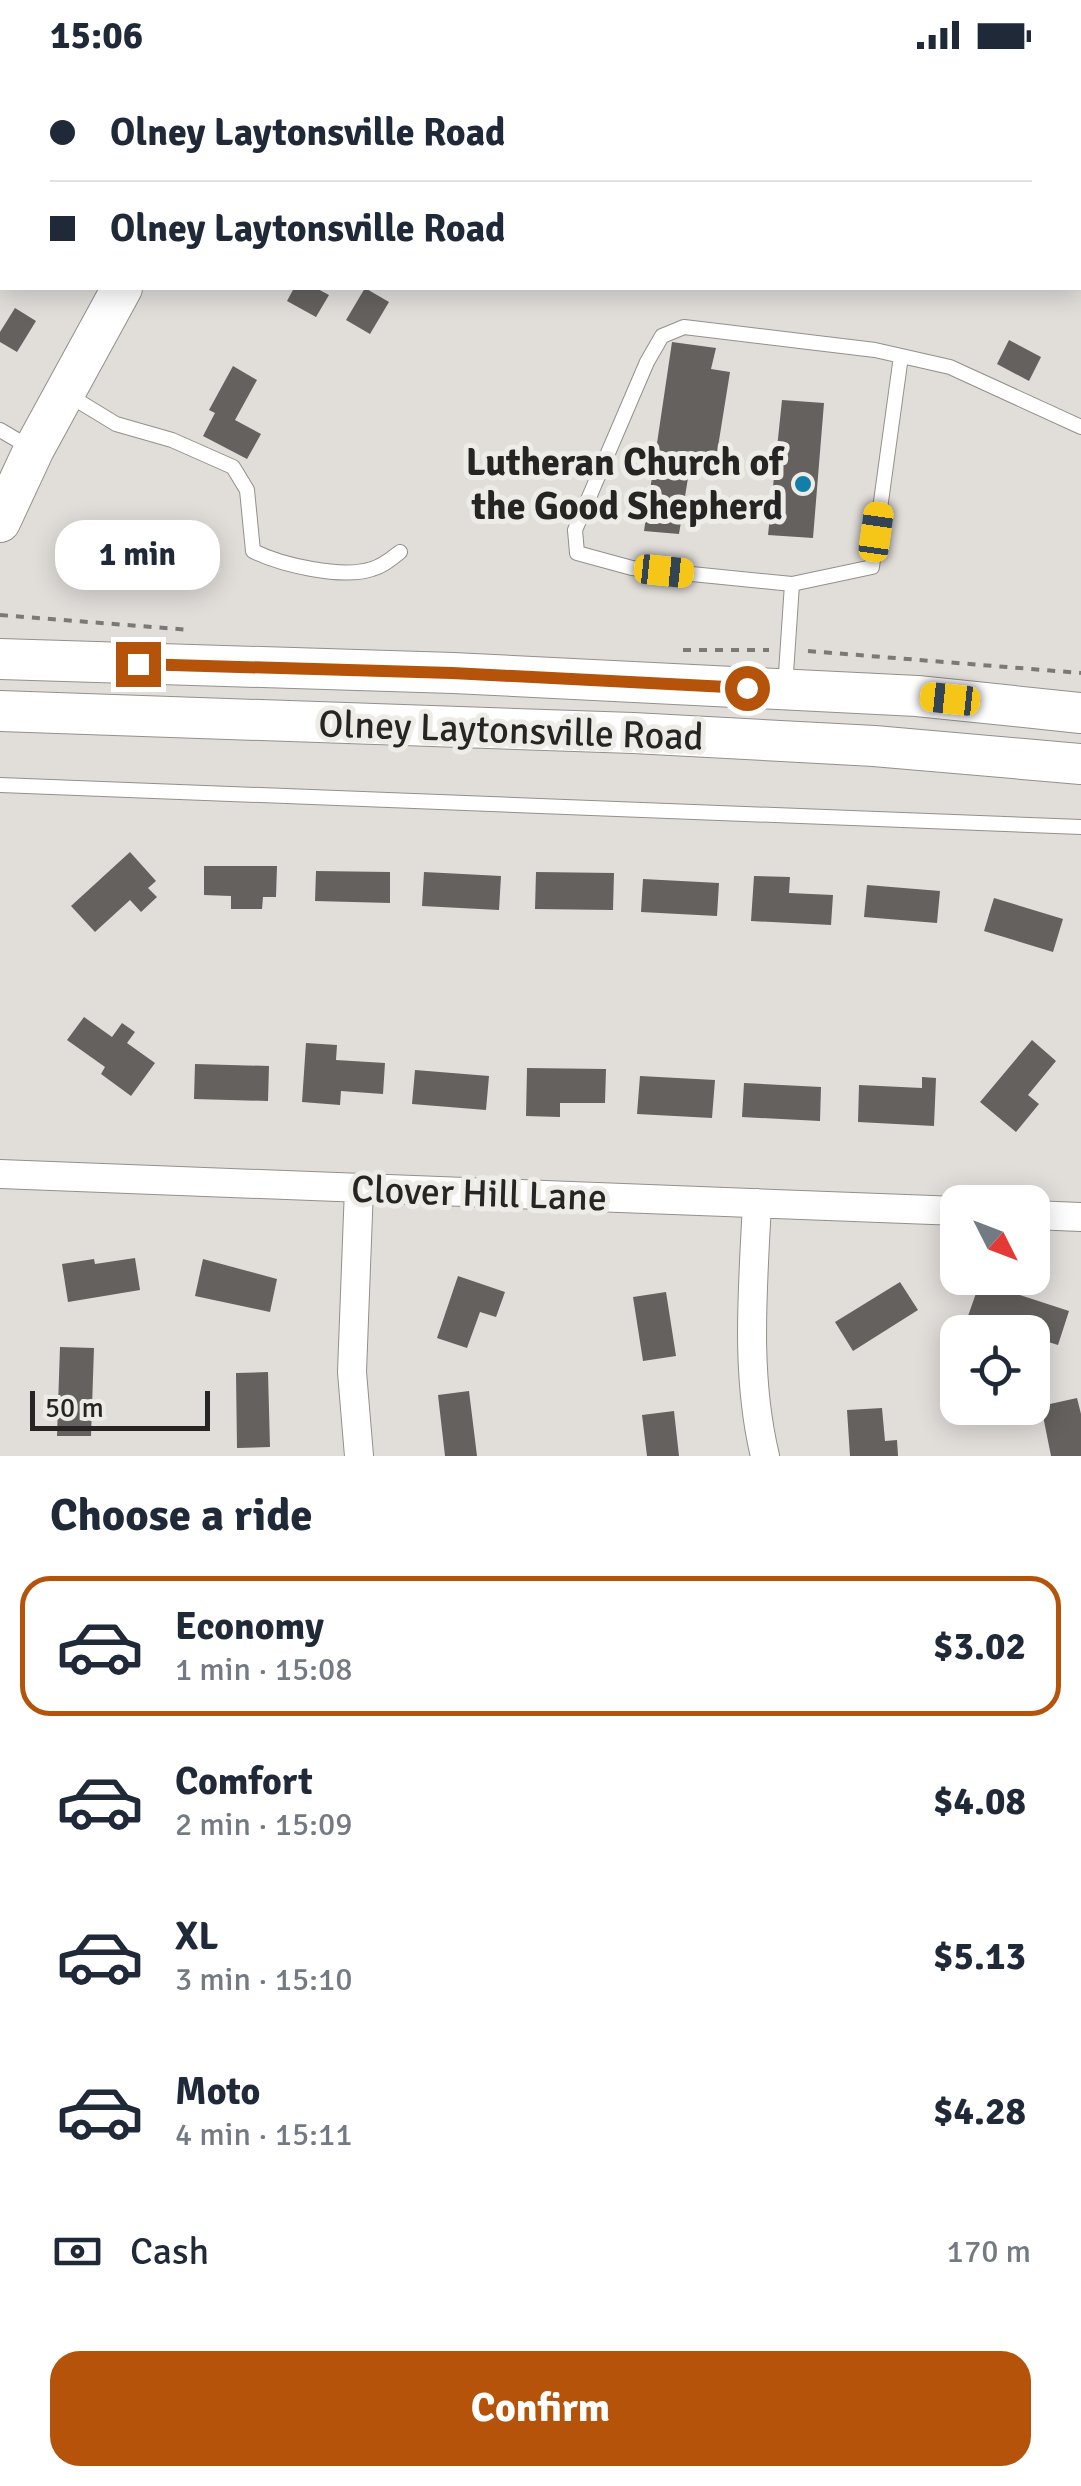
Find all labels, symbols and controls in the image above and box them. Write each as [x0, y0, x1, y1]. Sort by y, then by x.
text: 15:06 [50, 12, 143, 59]
text: Olney Laytonsville Road [110, 109, 506, 156]
text: Olney Laytonsville Road [110, 205, 506, 252]
place label: Lutheran Church of the Good Shepherd [466, 439, 785, 530]
marker: Lutheran Church of the Good Shepherd [792, 473, 814, 495]
car [857, 500, 895, 564]
callout: 1 min [56, 519, 220, 589]
text: 1 min [99, 535, 176, 574]
car [633, 553, 695, 589]
route end [116, 642, 161, 687]
route start [725, 666, 770, 711]
car [919, 681, 981, 717]
street label: Olney Laytonsville Road [318, 700, 704, 761]
street label: Clover Hill Lane [350, 1166, 608, 1221]
north arrow [940, 1185, 1050, 1295]
map controls [940, 1185, 1050, 1425]
button: locate [940, 1315, 1050, 1425]
scale bar [30, 1386, 210, 1430]
text: 50 m [45, 1391, 104, 1425]
text: Choose a ride [50, 1488, 313, 1543]
icon: car [55, 1601, 145, 1691]
text: Economy [175, 1603, 324, 1650]
text: $3.02 [933, 1623, 1026, 1670]
text: 1 min · 15:08 [175, 1650, 353, 1689]
icon: car [55, 1756, 145, 1846]
text: Comfort [175, 1758, 313, 1805]
text: $4.08 [933, 1778, 1026, 1825]
text: 2 min · 15:09 [175, 1805, 353, 1844]
icon: car [55, 1911, 145, 2001]
text: XL [175, 1913, 218, 1960]
text: $5.13 [933, 1933, 1026, 1980]
text: 3 min · 15:10 [175, 1960, 353, 1999]
icon: car [55, 2066, 145, 2156]
text: Moto [175, 2068, 260, 2115]
text: $4.28 [933, 2088, 1026, 2135]
text: 4 min · 15:11 [175, 2115, 353, 2154]
icon: cash [50, 2224, 105, 2279]
text: Cash [130, 2228, 209, 2275]
text: 170 m [947, 2232, 1031, 2271]
button: Confirm [50, 2351, 1031, 2466]

